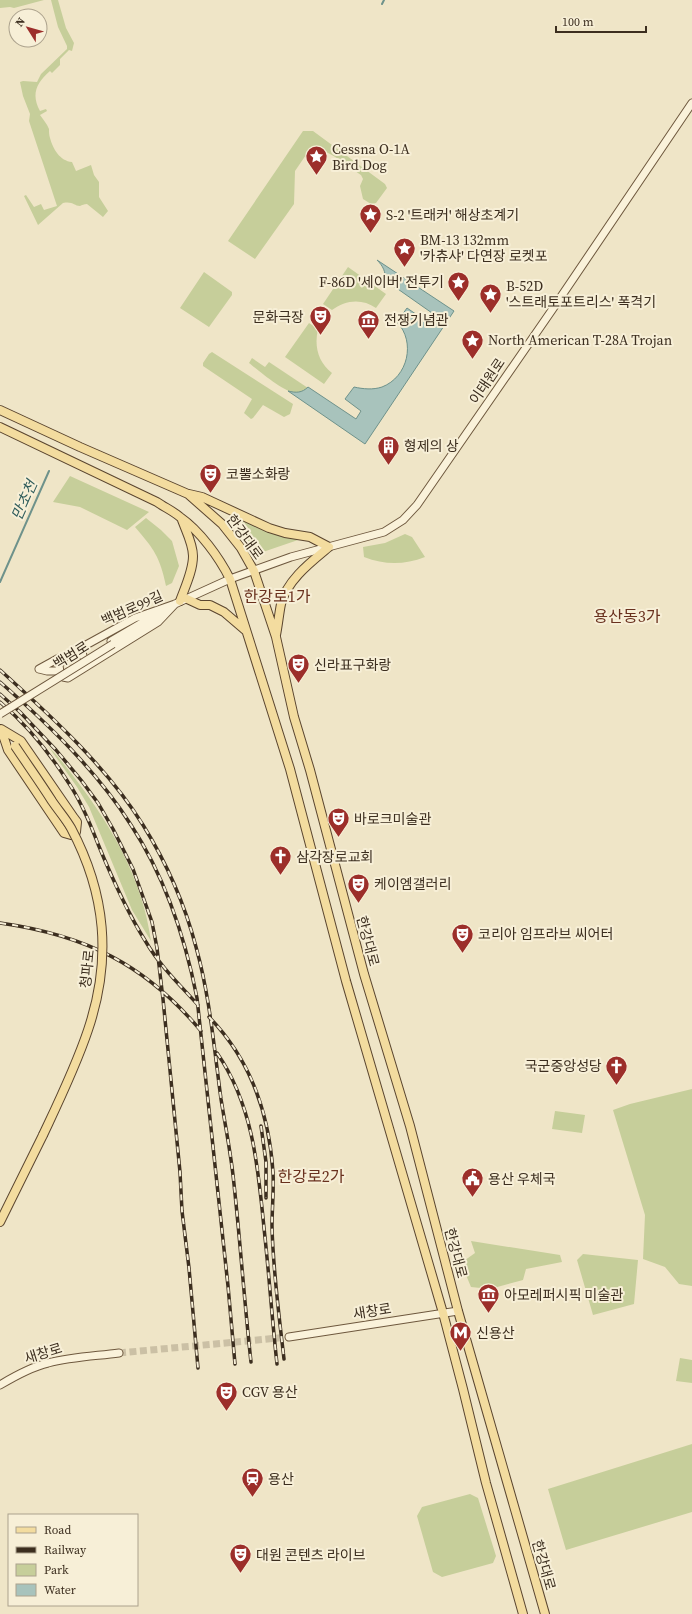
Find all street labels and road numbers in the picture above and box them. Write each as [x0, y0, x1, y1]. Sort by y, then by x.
street label: 이태원로 [464, 354, 510, 408]
street label: 한강대로 [222, 510, 268, 564]
street label: 백범로99길 [98, 586, 166, 630]
street label: 백범로 [49, 636, 93, 674]
street label: 한강대로 [352, 914, 384, 969]
street label: 청파로 [75, 949, 99, 989]
street label: 한강대로 [440, 1226, 472, 1281]
street label: 새창로 [351, 1298, 393, 1324]
street label: 새창로 [22, 1338, 65, 1368]
street label: 한강대로 [527, 1537, 561, 1593]

